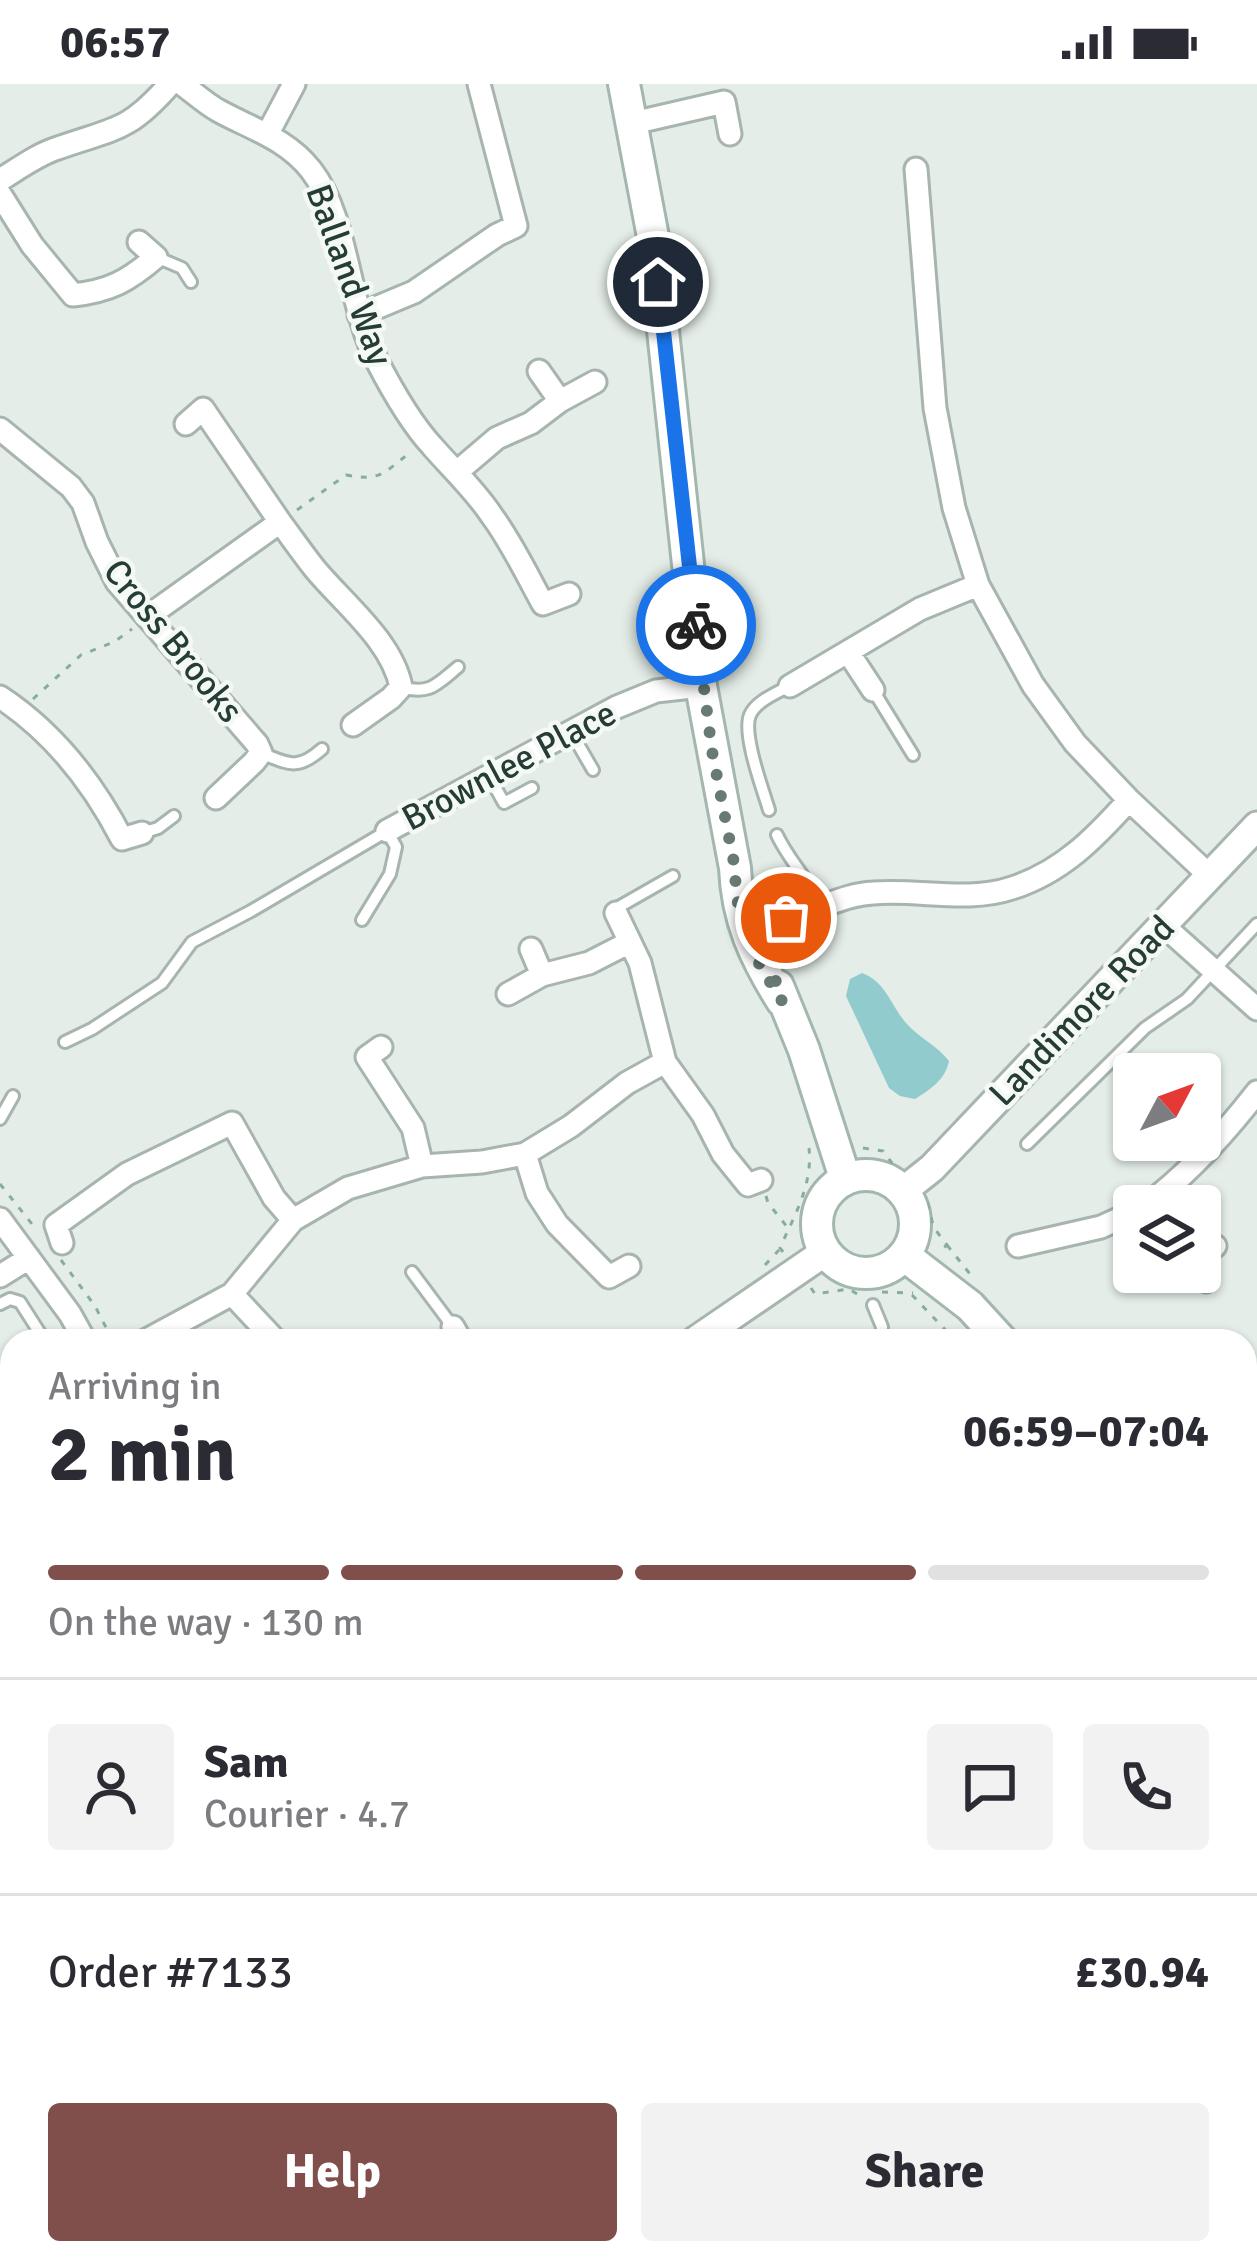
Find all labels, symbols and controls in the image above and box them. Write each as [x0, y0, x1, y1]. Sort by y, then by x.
text: 06:57 [60, 15, 170, 70]
street label: Balland Way [295, 178, 403, 372]
pin [607, 231, 709, 333]
icon: home [625, 249, 691, 315]
street label: Cross Brooks [93, 550, 253, 732]
courier [636, 565, 756, 685]
icon: bike [663, 592, 729, 658]
street label: Brownlee Place [394, 691, 624, 841]
pin [735, 867, 837, 969]
icon: bag [753, 885, 819, 951]
street label: Landimore Road [980, 906, 1184, 1116]
north arrow [1113, 1053, 1221, 1161]
map controls [1113, 1053, 1221, 1293]
button: layers [1113, 1185, 1221, 1293]
text: Arriving in [48, 1362, 222, 1410]
text: 06:59–07:04 [963, 1404, 1209, 1459]
text: 2 min [48, 1407, 236, 1503]
text: On the way · 130 m [48, 1598, 364, 1646]
button: person [48, 1724, 174, 1850]
button: chat [927, 1724, 1053, 1850]
button: phone [1083, 1724, 1209, 1850]
text: Sam [204, 1735, 289, 1790]
text: Courier · 4.7 [204, 1790, 410, 1838]
text: Order #7133 [48, 1945, 293, 2000]
text: £30.94 [1075, 1945, 1209, 2000]
button: Help [48, 2103, 617, 2241]
button: Share [641, 2103, 1209, 2241]

